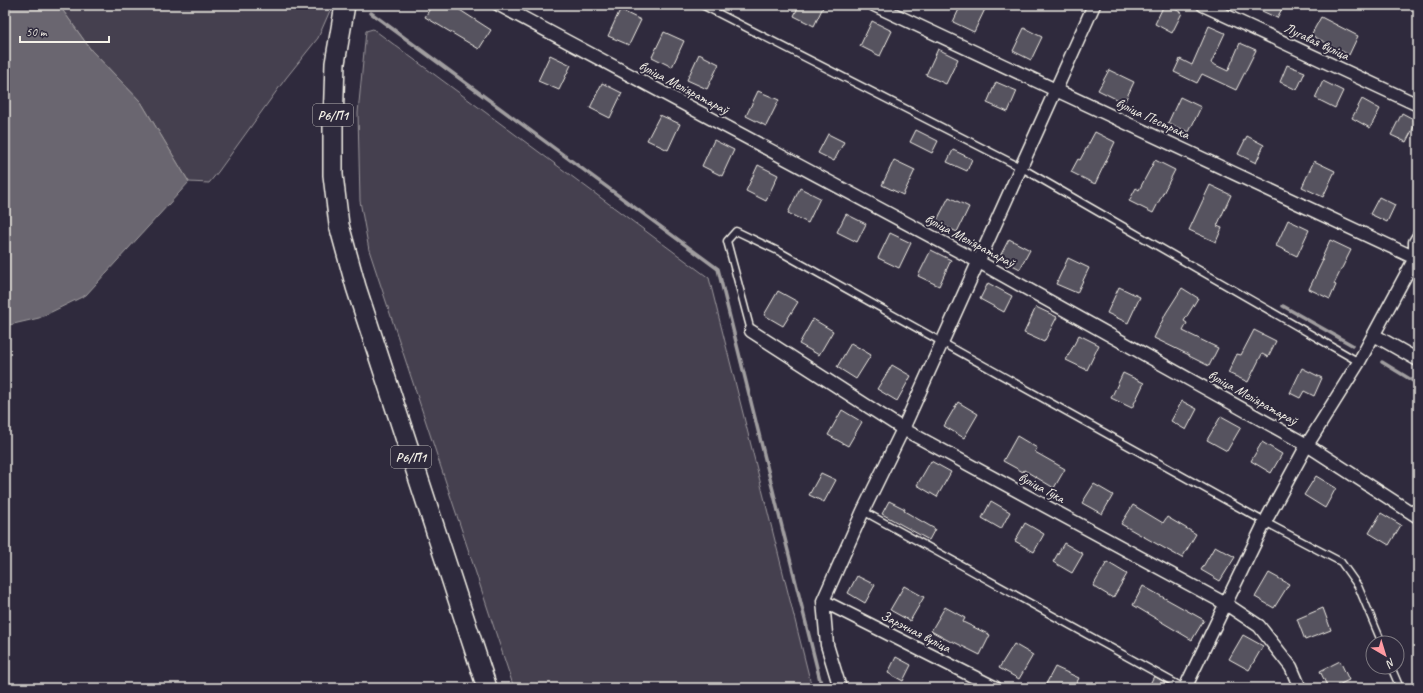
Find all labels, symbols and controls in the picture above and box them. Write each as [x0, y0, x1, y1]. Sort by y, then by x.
scale bar [20, 18, 109, 44]
street label: Лугавая вуліца [1282, 19, 1353, 64]
text: 50 m [26, 24, 48, 40]
street label: вуліца Меліяратараў [636, 57, 732, 119]
street label: вуліца Пестрака [1113, 94, 1193, 143]
road number: Р6/П1 [313, 104, 353, 126]
street label: вуліца Меліяратараў [922, 210, 1018, 272]
street label: вуліца Меліяратараў [1205, 366, 1301, 429]
road number: Р6/П1 [391, 446, 431, 468]
street label: вуліца Гука [1016, 468, 1069, 507]
street label: Зарэчная вуліца [878, 607, 954, 657]
north arrow [1365, 635, 1405, 675]
text: N [1382, 655, 1398, 672]

